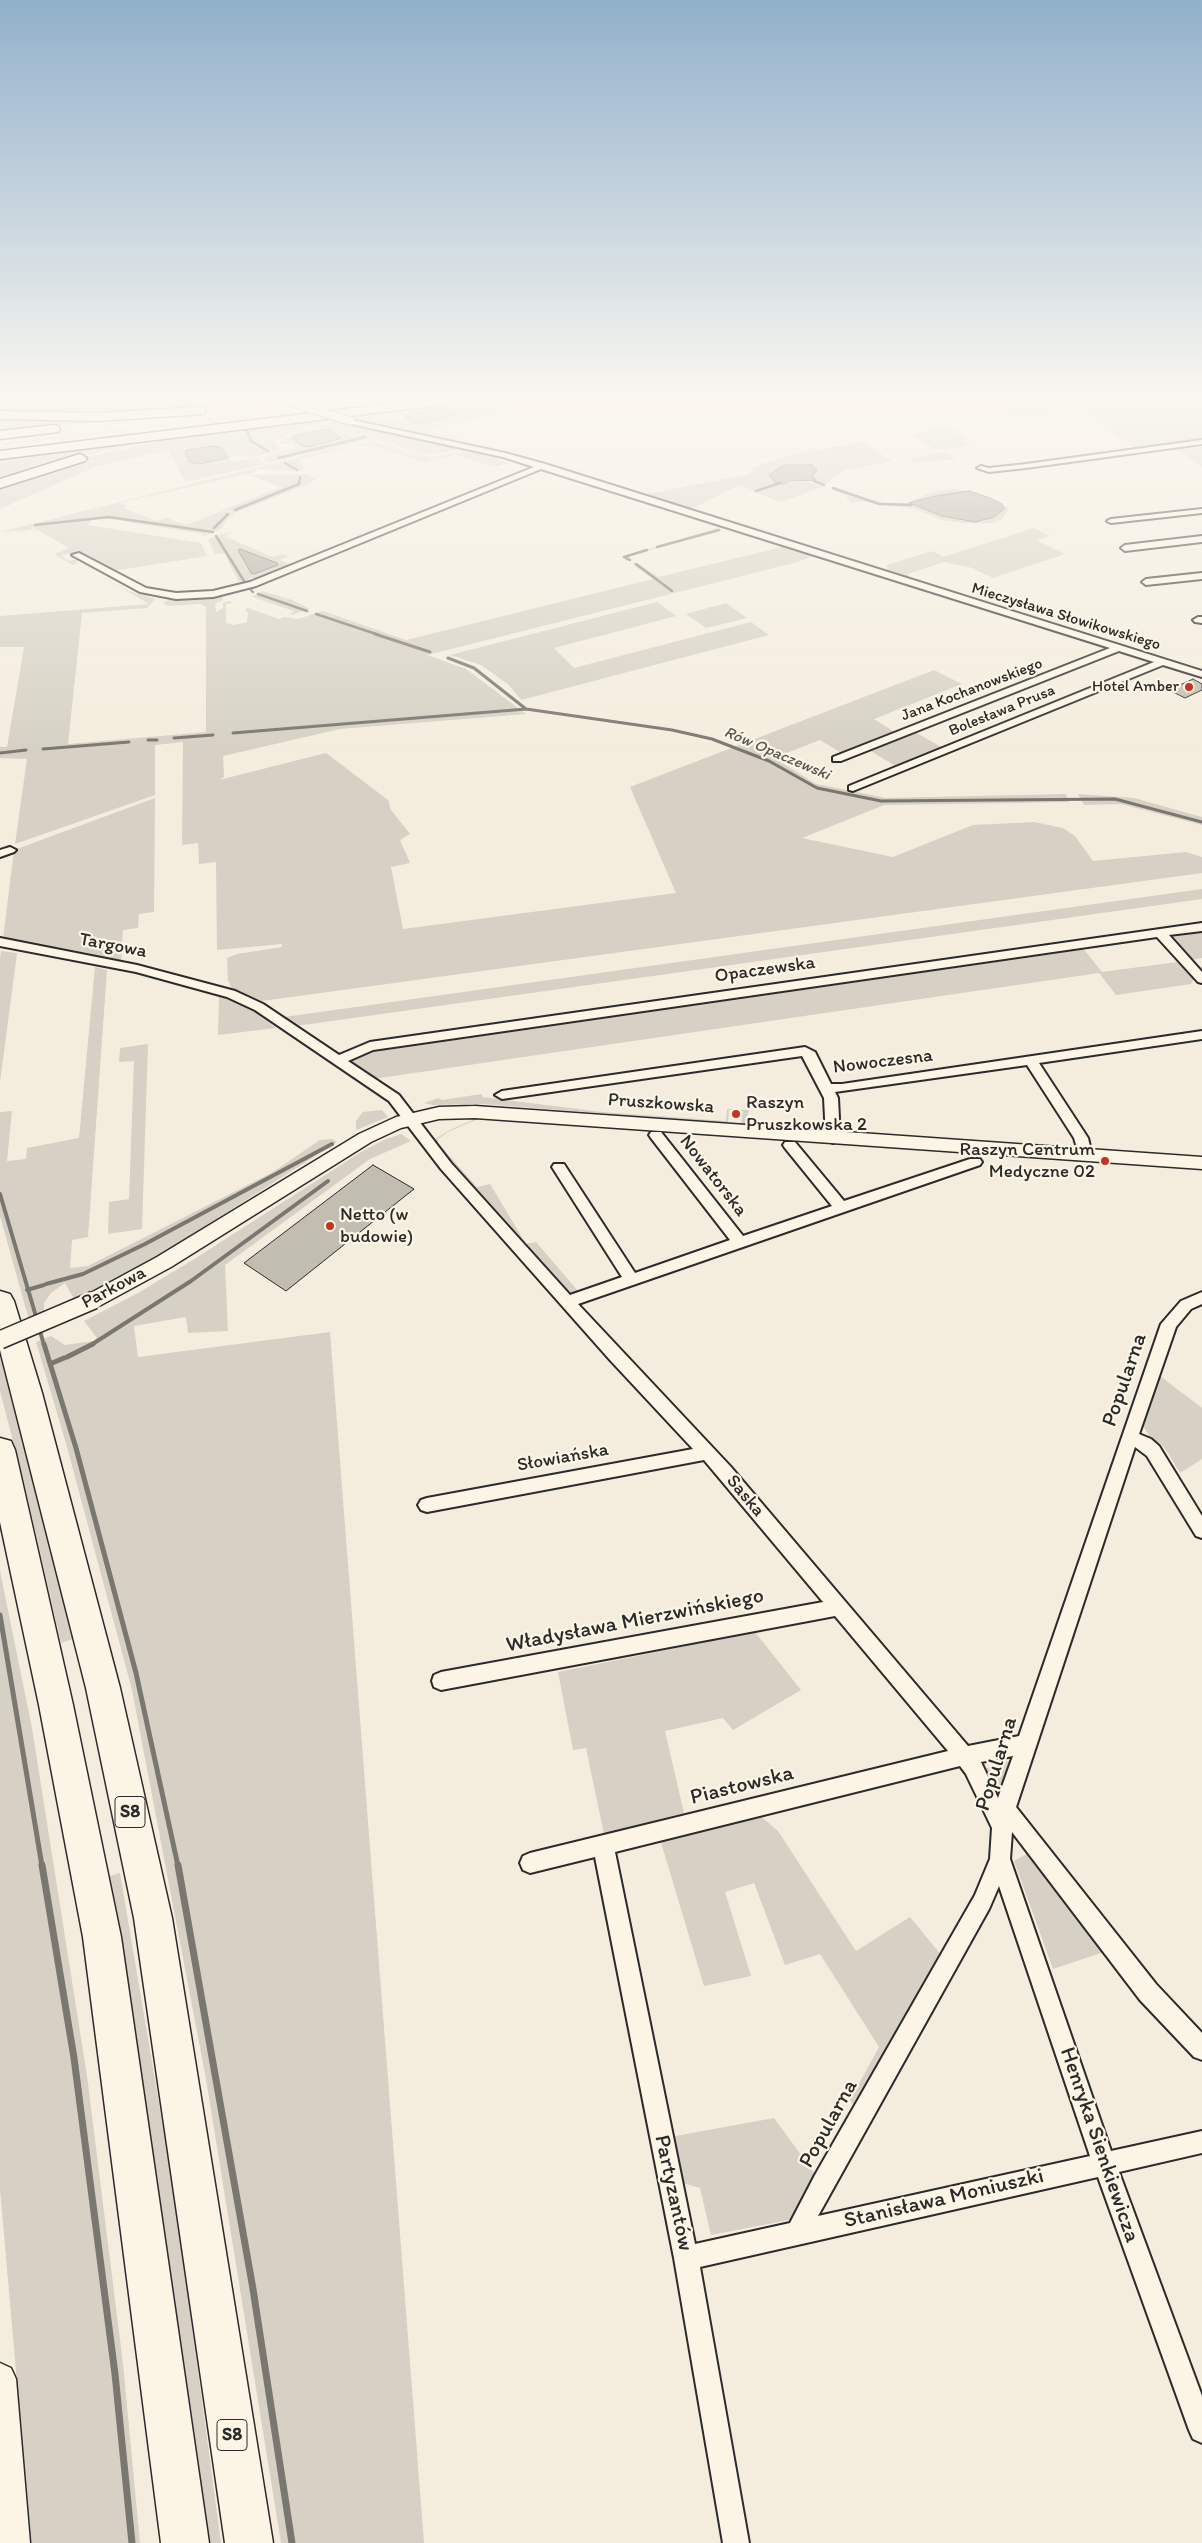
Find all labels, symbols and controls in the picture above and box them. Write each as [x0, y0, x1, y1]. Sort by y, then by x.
street label: Mieczysława Słowikowskiego [969, 579, 1163, 655]
street label: Jana Kochanowskiego [899, 654, 1045, 726]
place label: Hotel Amber [1092, 677, 1179, 697]
street label: Bolesława Prusa [946, 681, 1058, 741]
marker: Hotel Amber [1183, 681, 1195, 693]
water label: Rów Opaczewski [721, 723, 833, 785]
street label: Targowa [77, 928, 149, 964]
street label: Opaczewska [713, 952, 817, 988]
street label: Nowoczesna [832, 1045, 934, 1079]
street label: Pruszkowska [607, 1089, 715, 1119]
place label: Raszyn Pruszkowska 2 [746, 1092, 867, 1136]
marker: Raszyn Pruszkowska 2 [730, 1108, 742, 1120]
street label: Nowatorska [674, 1131, 752, 1221]
place label: Raszyn Centrum Medyczne 02 [960, 1139, 1095, 1183]
marker: Raszyn Centrum Medyczne 02 [1099, 1155, 1111, 1167]
place label: Netto (w budowie) [340, 1204, 413, 1248]
marker: Netto (w budowie) [324, 1220, 336, 1232]
street label: Parkowa [78, 1262, 150, 1314]
street label: Popularna [1097, 1330, 1153, 1430]
street label: Słowiańska [516, 1439, 610, 1477]
street label: Saska [721, 1470, 769, 1522]
street label: Władysława Mierzwińskiego [504, 1583, 766, 1659]
street label: Popularna [970, 1714, 1024, 1814]
street label: Piastowska [688, 1760, 796, 1812]
road number: S8 [115, 1796, 145, 1828]
street label: Henryka Sienkiewicza [1053, 2044, 1145, 2246]
street label: Popularna [794, 2075, 864, 2173]
street label: Partyzantów [648, 2133, 698, 2253]
street label: Stanisława Moniuszki [842, 2163, 1046, 2235]
road number: S8 [217, 2420, 247, 2450]

